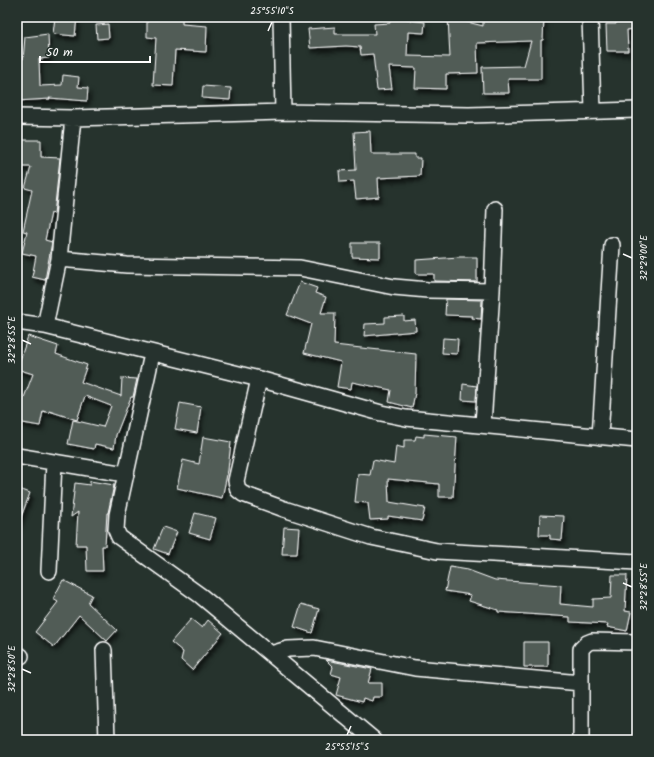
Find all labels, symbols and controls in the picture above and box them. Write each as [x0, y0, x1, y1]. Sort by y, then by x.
text: 25°55'10"S [250, 3, 294, 19]
scale bar [40, 38, 150, 64]
text: 50 m [46, 43, 73, 62]
text: 32°29'00"E [636, 234, 652, 281]
text: 32°28'55"E [4, 315, 20, 364]
text: 32°28'55"E [636, 562, 652, 611]
text: 32°28'50"E [4, 644, 20, 693]
text: 25°55'15"S [325, 739, 370, 755]

